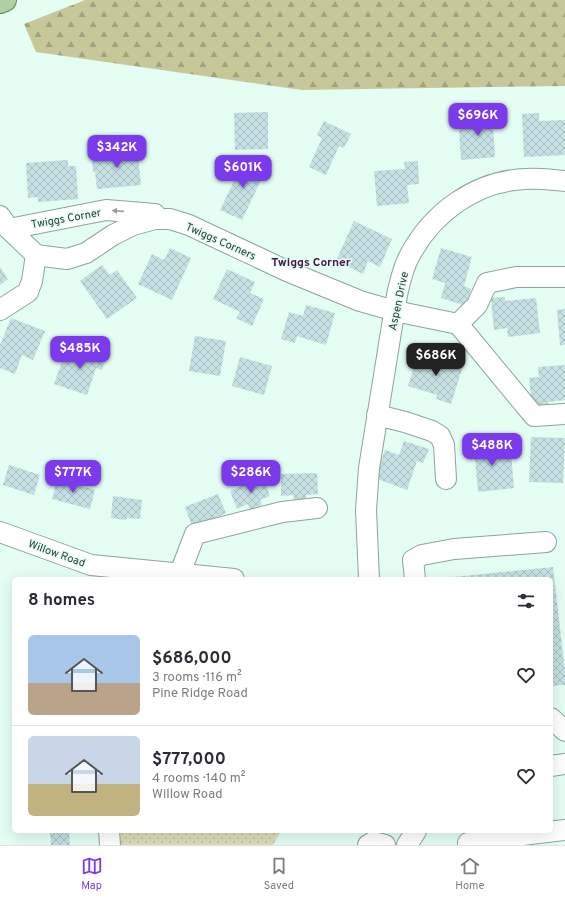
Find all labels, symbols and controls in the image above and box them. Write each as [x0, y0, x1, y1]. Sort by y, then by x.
pin: $696K [450, 103, 506, 137]
text: $696K [457, 108, 499, 124]
pin: $342K [89, 135, 145, 169]
text: $342K [96, 140, 138, 156]
pin: $601K [215, 155, 271, 189]
text: $601K [224, 160, 262, 176]
street label: Twiggs Corner [30, 206, 103, 232]
one-way arrow [112, 207, 124, 214]
street label: Twiggs Corners [183, 220, 258, 264]
district label: Twiggs Corner [271, 255, 351, 271]
street label: Aspen Drive [386, 270, 412, 332]
pin: $485K [52, 336, 108, 370]
text: $485K [59, 341, 101, 357]
pin: $686K [408, 343, 464, 377]
text: $686K [415, 348, 457, 364]
pin: $488K [464, 433, 520, 467]
text: $488K [471, 438, 513, 454]
pin: $777K [45, 460, 101, 494]
pin: $286K [223, 460, 279, 494]
text: $777K [54, 465, 92, 481]
text: $286K [230, 465, 272, 481]
street label: Willow Road [26, 537, 87, 571]
text: 8 homes [28, 590, 95, 612]
icon: filters [515, 590, 537, 612]
text: $686,000 [152, 648, 232, 670]
icon: home [60, 651, 108, 699]
icon: heart [515, 664, 537, 686]
text: 3 rooms · 116 m² [152, 670, 242, 686]
text: Pine Ridge Road [152, 686, 248, 702]
text: $777,000 [152, 749, 226, 771]
icon: home [60, 752, 108, 800]
icon: heart [515, 765, 537, 787]
text: 4 rooms · 140 m² [152, 771, 246, 787]
text: Willow Road [152, 787, 223, 803]
tab: Map [81, 855, 103, 893]
tab: Saved [264, 855, 294, 893]
tab: Home [455, 855, 484, 893]

